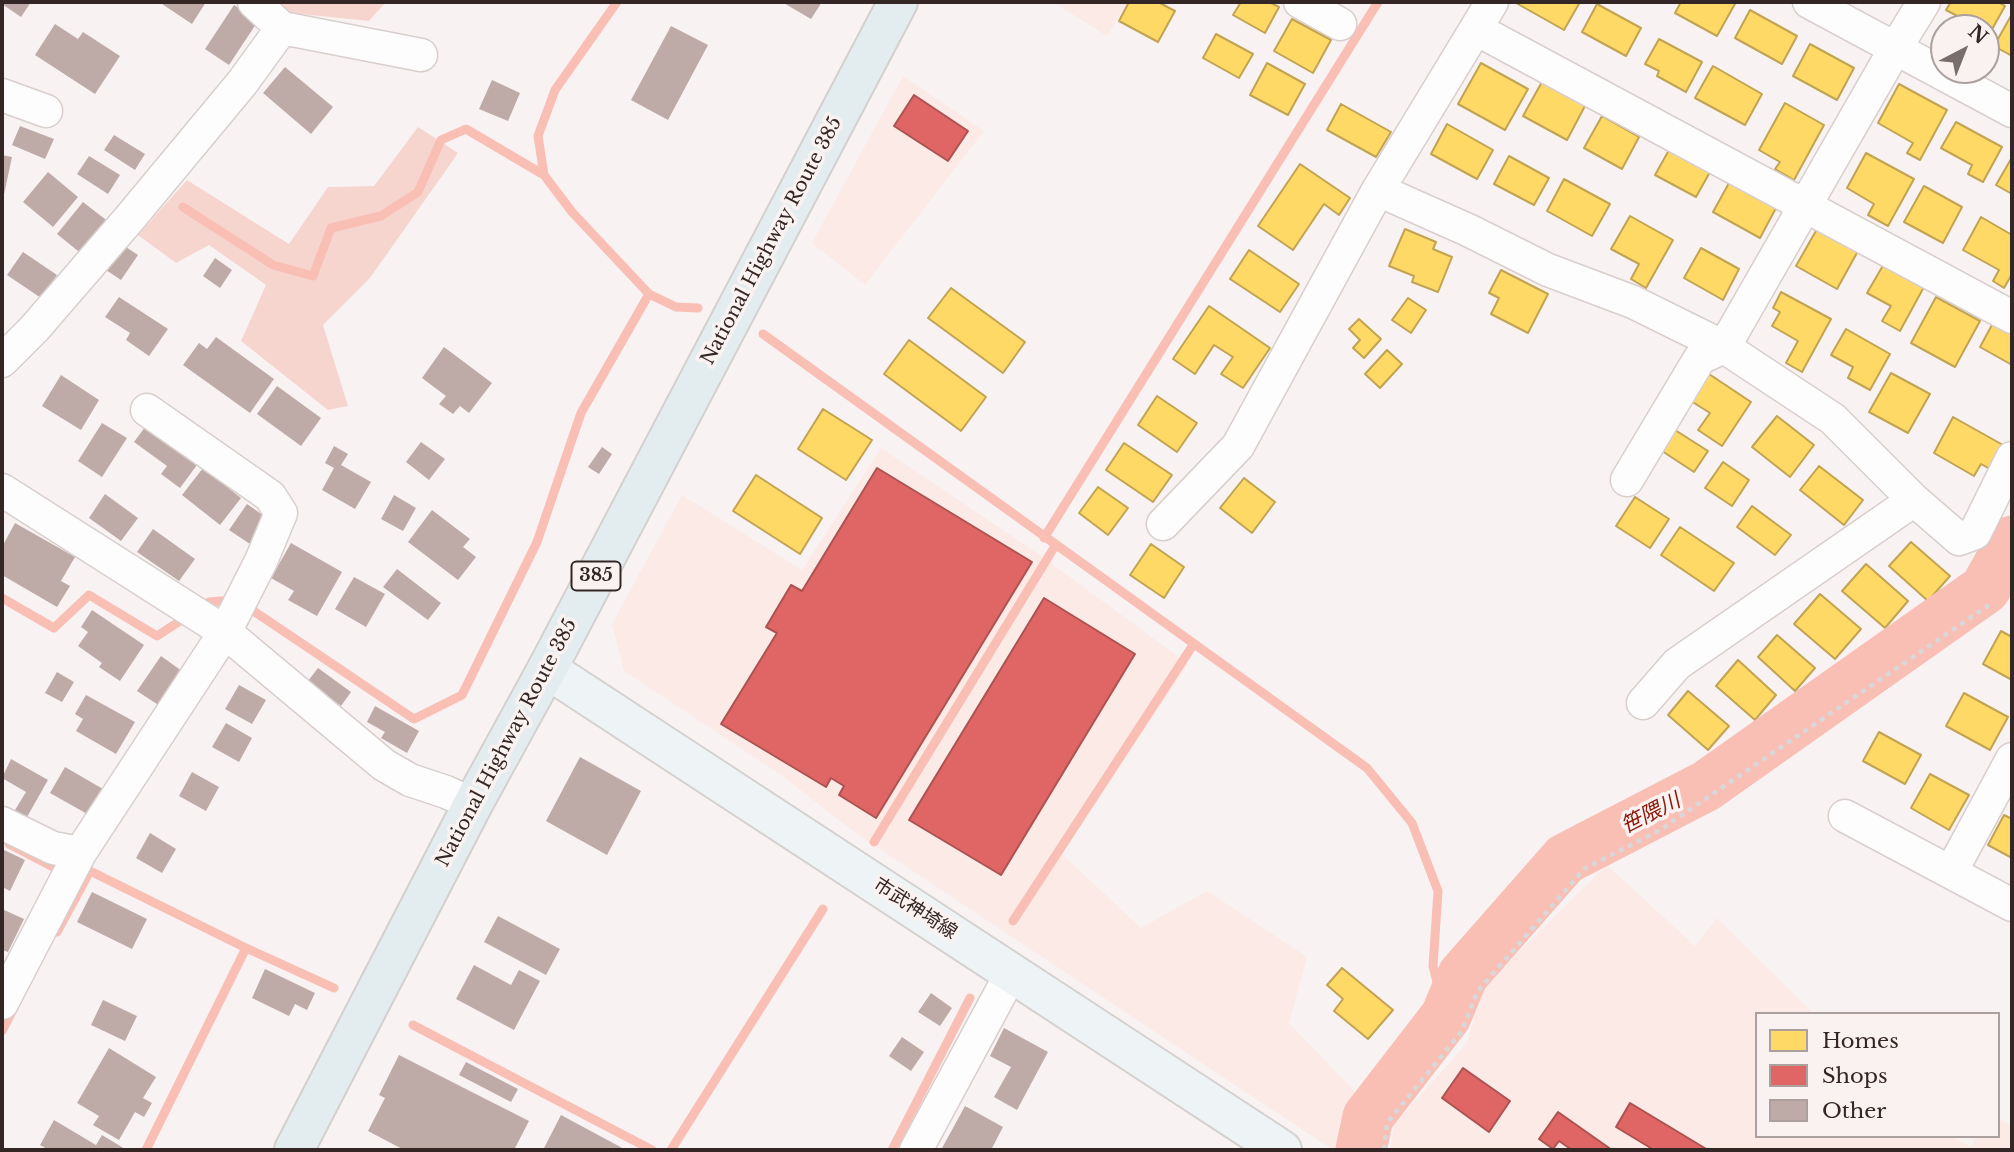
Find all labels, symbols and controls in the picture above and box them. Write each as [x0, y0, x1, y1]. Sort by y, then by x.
north arrow [1930, 14, 2000, 84]
text: N [1964, 20, 1992, 49]
street label: National Highway Route 385 [697, 113, 847, 369]
road number: 385 [572, 562, 620, 590]
street label: National Highway Route 385 [432, 615, 582, 871]
water label: 笹隈川 [1617, 788, 1685, 840]
street label: 市武神埼線 [869, 874, 961, 944]
legend [1755, 1012, 2000, 1138]
text: Homes [1822, 1028, 1899, 1054]
text: Shops [1822, 1063, 1888, 1089]
text: Other [1822, 1098, 1886, 1124]

